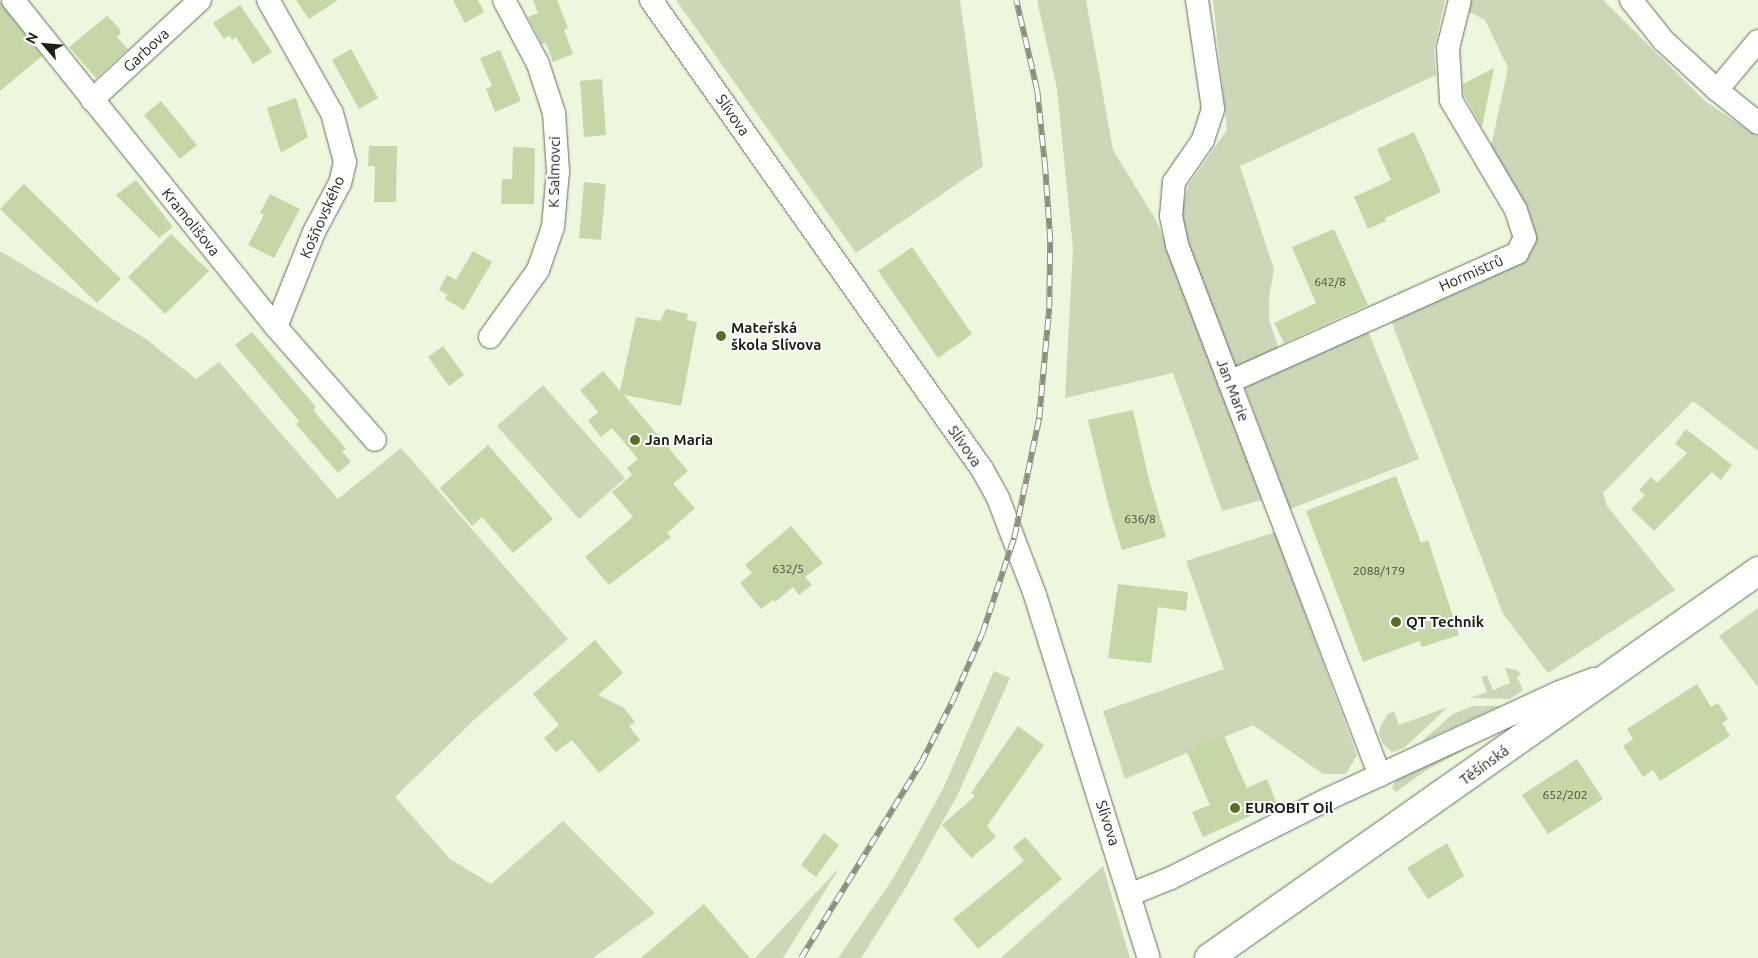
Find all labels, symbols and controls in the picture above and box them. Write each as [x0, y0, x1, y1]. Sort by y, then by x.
north arrow [20, 20, 70, 70]
street label: Garbova [119, 24, 173, 76]
text: N [22, 30, 41, 46]
street label: Slívova [712, 91, 754, 139]
street label: K Salmovci [544, 136, 564, 208]
street label: Košňovského [296, 173, 348, 261]
street label: Kramolišova [158, 184, 224, 260]
street label: Hormistrů [1436, 251, 1506, 295]
house number: 642/8 [1314, 275, 1346, 289]
place label: Mateřská škola Slívova [731, 318, 821, 353]
marker: Mateřská škola Slívova [715, 330, 727, 342]
street label: Jan Marie [1213, 356, 1253, 424]
street label: Slívova [944, 422, 986, 470]
place label: Jan Maria [645, 431, 713, 449]
marker: Jan Maria [629, 434, 641, 446]
house number: 636/8 [1124, 512, 1156, 526]
house number: 632/5 [772, 562, 804, 576]
house number: 2088/179 [1353, 564, 1405, 578]
place label: QT Technik [1406, 613, 1484, 631]
marker: QT Technik [1390, 616, 1402, 628]
street label: Těšínská [1456, 741, 1512, 789]
house number: 652/202 [1542, 788, 1588, 802]
street label: Slívova [1092, 798, 1124, 848]
place label: EUROBIT Oil [1245, 799, 1333, 817]
marker: EUROBIT Oil [1229, 802, 1241, 814]

